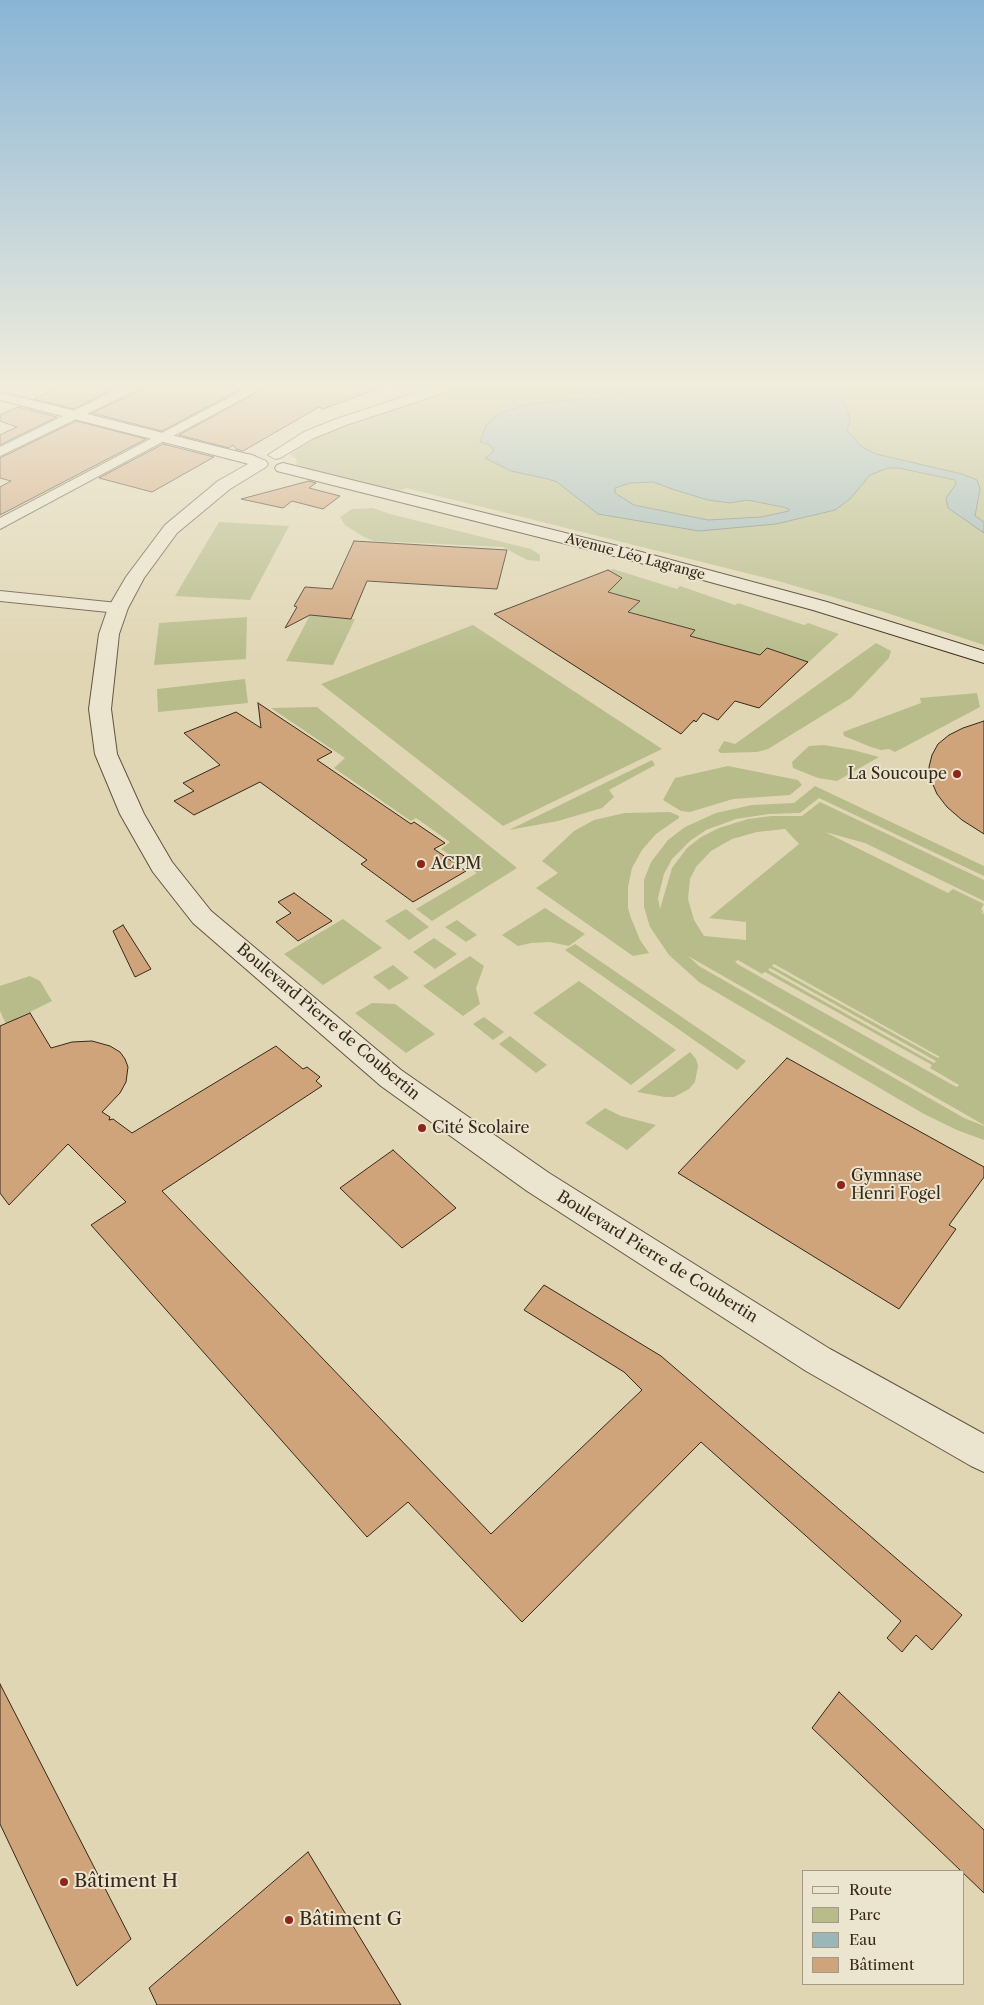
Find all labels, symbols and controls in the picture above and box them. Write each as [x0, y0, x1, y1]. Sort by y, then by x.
street label: Avenue Léo Lagrange [563, 530, 707, 584]
place label: La Soucoupe [848, 764, 947, 784]
marker: La Soucoupe [951, 768, 963, 780]
place label: ACPM [431, 854, 481, 874]
marker: ACPM [415, 858, 427, 870]
street label: Boulevard Pierre de Coubertin [233, 940, 423, 1104]
place label: Cité Scolaire [432, 1118, 529, 1138]
marker: Cité Scolaire [416, 1122, 428, 1134]
place label: Gymnase Henri Fogel [851, 1166, 941, 1204]
marker: Gymnase Henri Fogel [835, 1179, 847, 1191]
street label: Boulevard Pierre de Coubertin [553, 1187, 761, 1327]
legend [802, 1870, 964, 1985]
place label: Bâtiment H [74, 1871, 178, 1893]
marker: Bâtiment H [58, 1876, 70, 1888]
text: Route [849, 1880, 892, 1899]
text: Parc [849, 1905, 881, 1924]
place label: Bâtiment G [299, 1909, 402, 1931]
marker: Bâtiment G [283, 1914, 295, 1926]
text: Eau [849, 1930, 877, 1949]
text: Bâtiment [849, 1955, 914, 1974]

